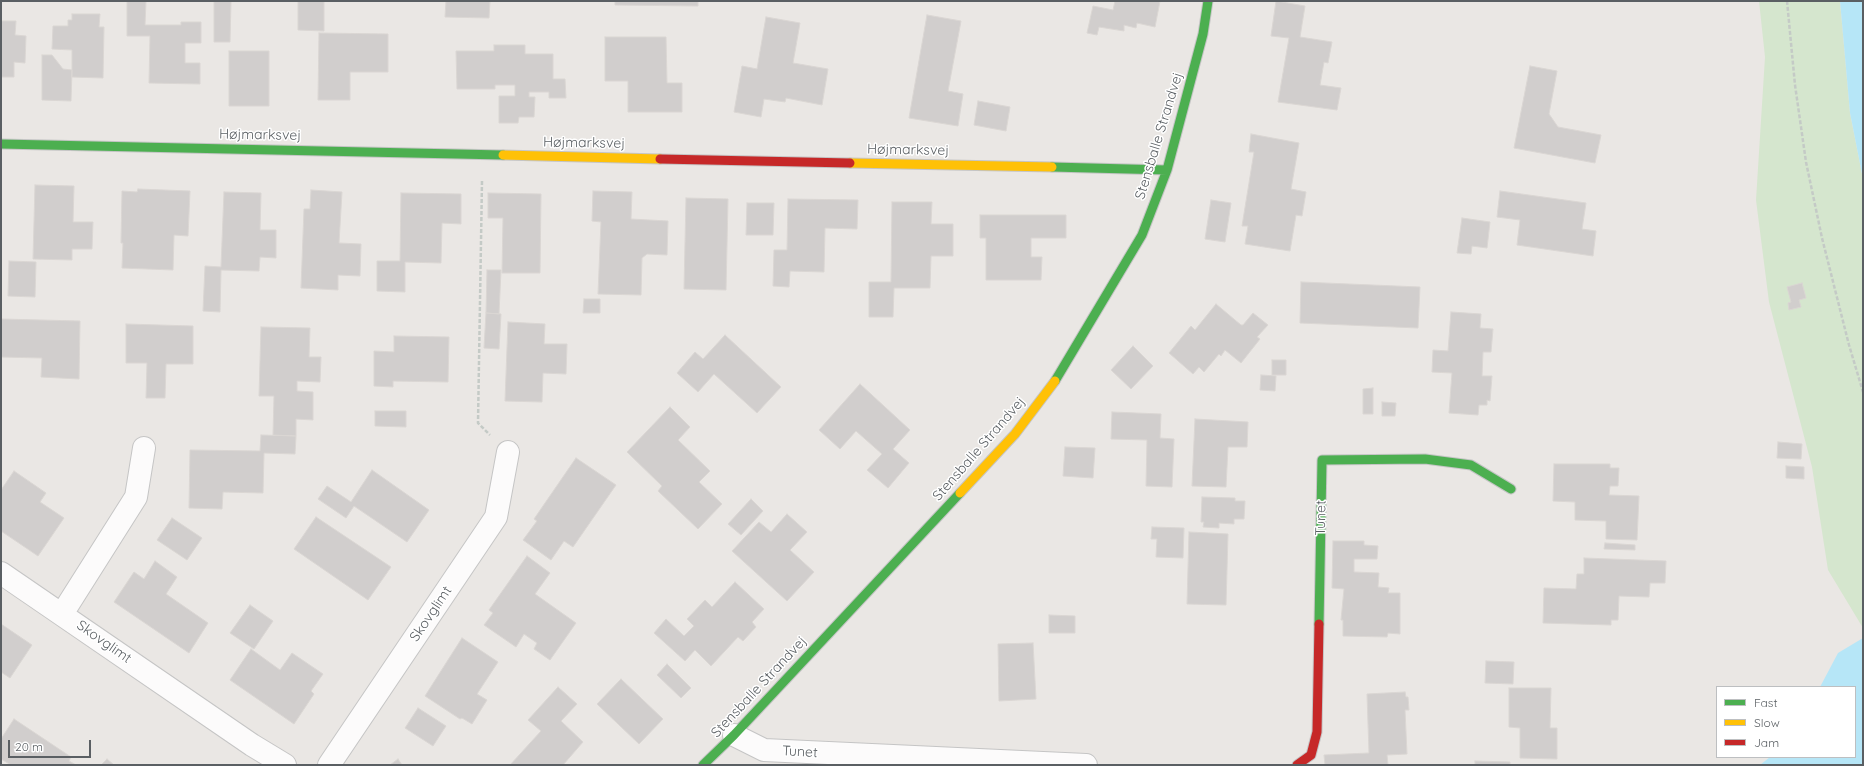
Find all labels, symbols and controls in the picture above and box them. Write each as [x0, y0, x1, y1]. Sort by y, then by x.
street label: Stensballe Strandvej [1132, 70, 1186, 202]
street label: Højmarksvej [219, 126, 301, 144]
street label: Højmarksvej [543, 134, 625, 152]
street label: Højmarksvej [867, 141, 949, 159]
street label: Stensballe Strandvej [929, 394, 1029, 504]
street label: Tunet [1312, 500, 1330, 536]
street label: Skovglimt [406, 583, 456, 645]
street label: Skovglimt [73, 617, 135, 667]
street label: Stensballe Strandvej [708, 633, 810, 741]
legend [1716, 686, 1856, 758]
text: Fast [1754, 695, 1778, 710]
text: Slow [1754, 715, 1780, 730]
scale bar [10, 732, 93, 758]
text: Jam [1754, 735, 1779, 750]
text: 20 m [15, 739, 43, 754]
street label: Tunet [782, 743, 818, 761]

